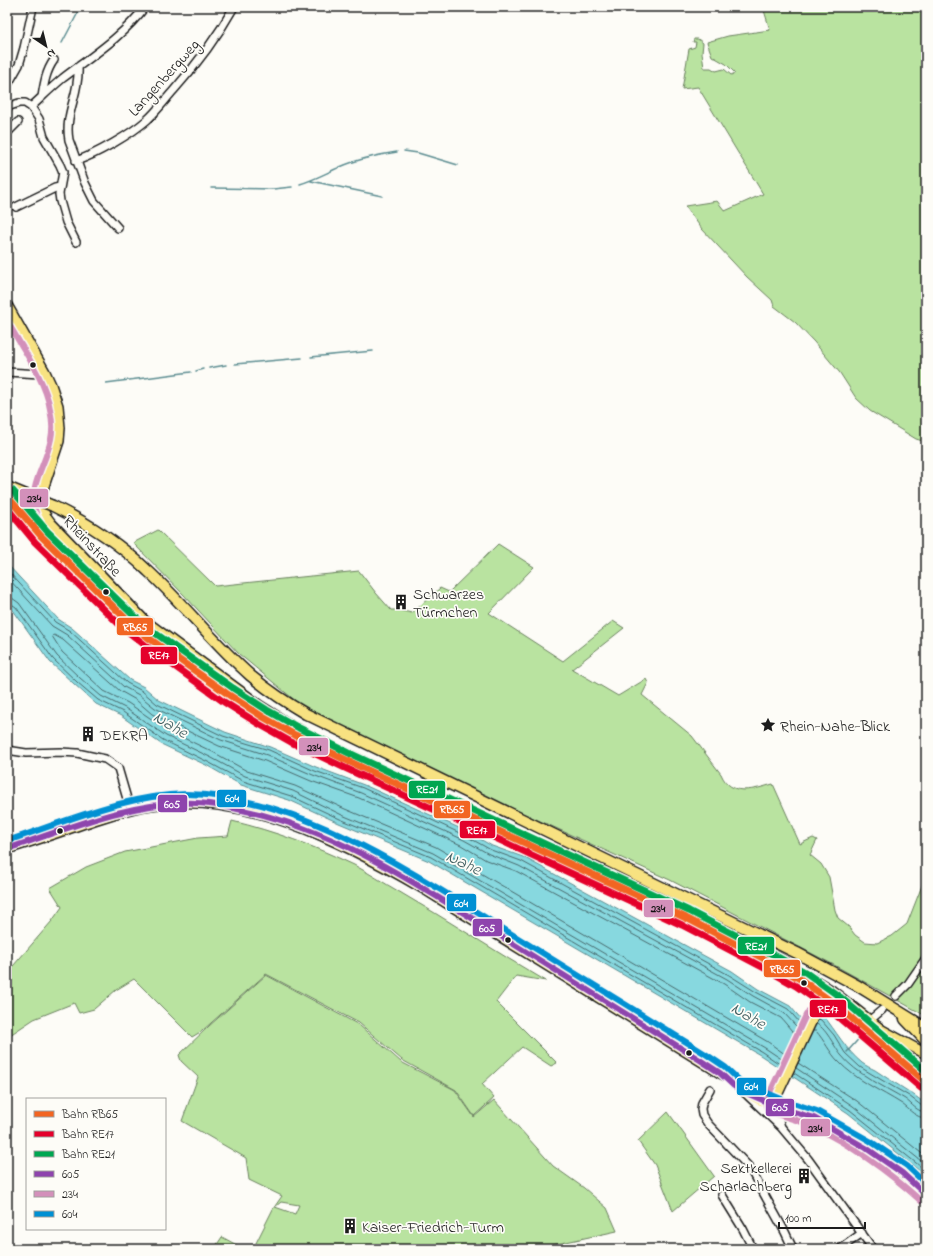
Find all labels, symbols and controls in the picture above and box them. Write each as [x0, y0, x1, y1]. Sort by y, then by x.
north arrow [26, 26, 66, 66]
street label: Langenbergweg [123, 34, 206, 123]
text: N [44, 45, 59, 62]
unlabelled marker [28, 360, 38, 370]
line badge: 234 [19, 488, 49, 508]
text: 234 [26, 491, 42, 507]
street label: Rheinstraße [56, 510, 127, 583]
place label: Schwarzes Türmchen [413, 583, 484, 625]
unlabelled marker [101, 587, 111, 597]
building icon: Schwarzes Türmchen [392, 593, 410, 611]
line badge: RB65 [116, 617, 154, 636]
text: RB65 [122, 620, 148, 636]
line badge: RE17 [140, 646, 178, 665]
text: RE17 [148, 648, 170, 664]
water label: Nahe [148, 705, 193, 746]
place label: Rhein-Nahe-Blick [780, 715, 891, 739]
place icon: Rhein-Nahe-Blick [759, 716, 777, 734]
place label: DEKRA [99, 724, 148, 748]
building icon: DEKRA [79, 725, 97, 743]
line badge: 234 [298, 737, 329, 756]
text: 234 [306, 740, 322, 756]
line badge: RE21 [408, 780, 446, 799]
text: RE21 [415, 782, 438, 798]
line badge: 604 [216, 789, 247, 808]
text: 604 [224, 791, 240, 807]
line badge: 605 [157, 794, 188, 813]
text: 605 [163, 797, 181, 813]
line badge: RB65 [433, 800, 471, 819]
text: RB65 [439, 802, 465, 818]
line badge: RE17 [459, 820, 496, 839]
text: RE17 [466, 823, 488, 839]
unlabelled marker [55, 826, 65, 836]
water label: Nahe [442, 844, 486, 883]
line badge: 604 [446, 893, 477, 912]
text: 604 [453, 896, 469, 912]
line badge: 234 [643, 899, 674, 918]
text: 234 [650, 901, 666, 917]
line badge: 605 [472, 918, 503, 937]
text: 605 [478, 921, 496, 937]
unlabelled marker [503, 935, 513, 945]
line badge: RE21 [737, 936, 775, 955]
text: RE21 [744, 939, 767, 955]
line badge: RB65 [763, 959, 801, 978]
text: RB65 [769, 962, 795, 978]
unlabelled marker [799, 978, 809, 988]
water label: Nahe [726, 996, 771, 1037]
line badge: RE17 [809, 999, 847, 1018]
text: RE17 [817, 1002, 839, 1018]
unlabelled marker [684, 1048, 694, 1058]
line badge: 604 [736, 1077, 767, 1096]
text: 604 [743, 1079, 759, 1095]
legend [26, 1098, 166, 1230]
line badge: 605 [765, 1098, 795, 1117]
text: 605 [771, 1100, 789, 1116]
text: Bahn RB65 [61, 1106, 118, 1124]
line badge: 234 [800, 1118, 831, 1137]
text: 234 [807, 1121, 823, 1137]
text: Bahn RE17 [61, 1126, 114, 1144]
text: Bahn RE21 [61, 1146, 115, 1164]
place label: Sektkellerei Scharlachberg [700, 1157, 792, 1199]
text: 605 [62, 1166, 79, 1184]
building icon: Sektkellerei Scharlachberg [795, 1167, 813, 1185]
text: 234 [62, 1186, 78, 1204]
scale bar [779, 1204, 865, 1230]
text: 604 [62, 1206, 77, 1224]
text: 100 m [785, 1210, 812, 1228]
place label: Kaiser-Friedrich-Turm [362, 1216, 504, 1240]
building icon: Kaiser-Friedrich-Turm [341, 1217, 359, 1235]

